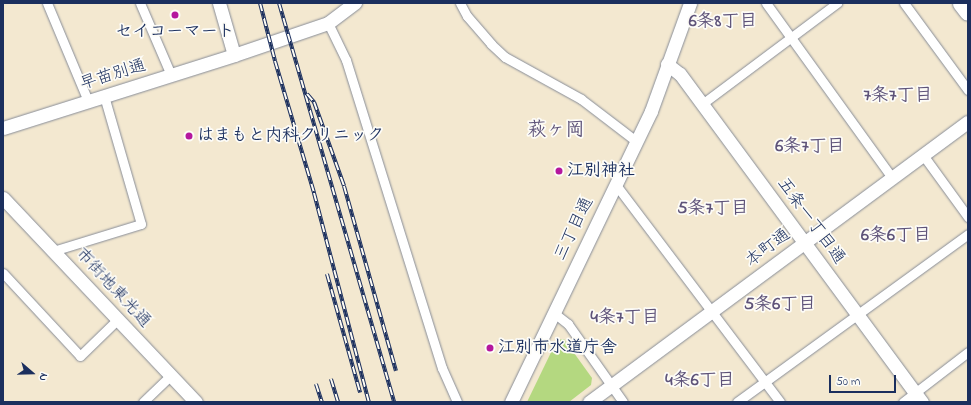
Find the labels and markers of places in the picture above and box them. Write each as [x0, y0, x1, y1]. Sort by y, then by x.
marker: セイコーマート [170, 10, 180, 20]
place label: セイコーマート [116, 22, 234, 42]
place label: はまもと内科クリニック [197, 126, 384, 146]
marker: はまもと内科クリニック [184, 131, 194, 141]
place label: 江別神社 [567, 161, 635, 181]
marker: 江別神社 [554, 166, 564, 176]
place label: 江別市水道庁舎 [498, 338, 617, 358]
marker: 江別市水道庁舎 [485, 343, 495, 353]

